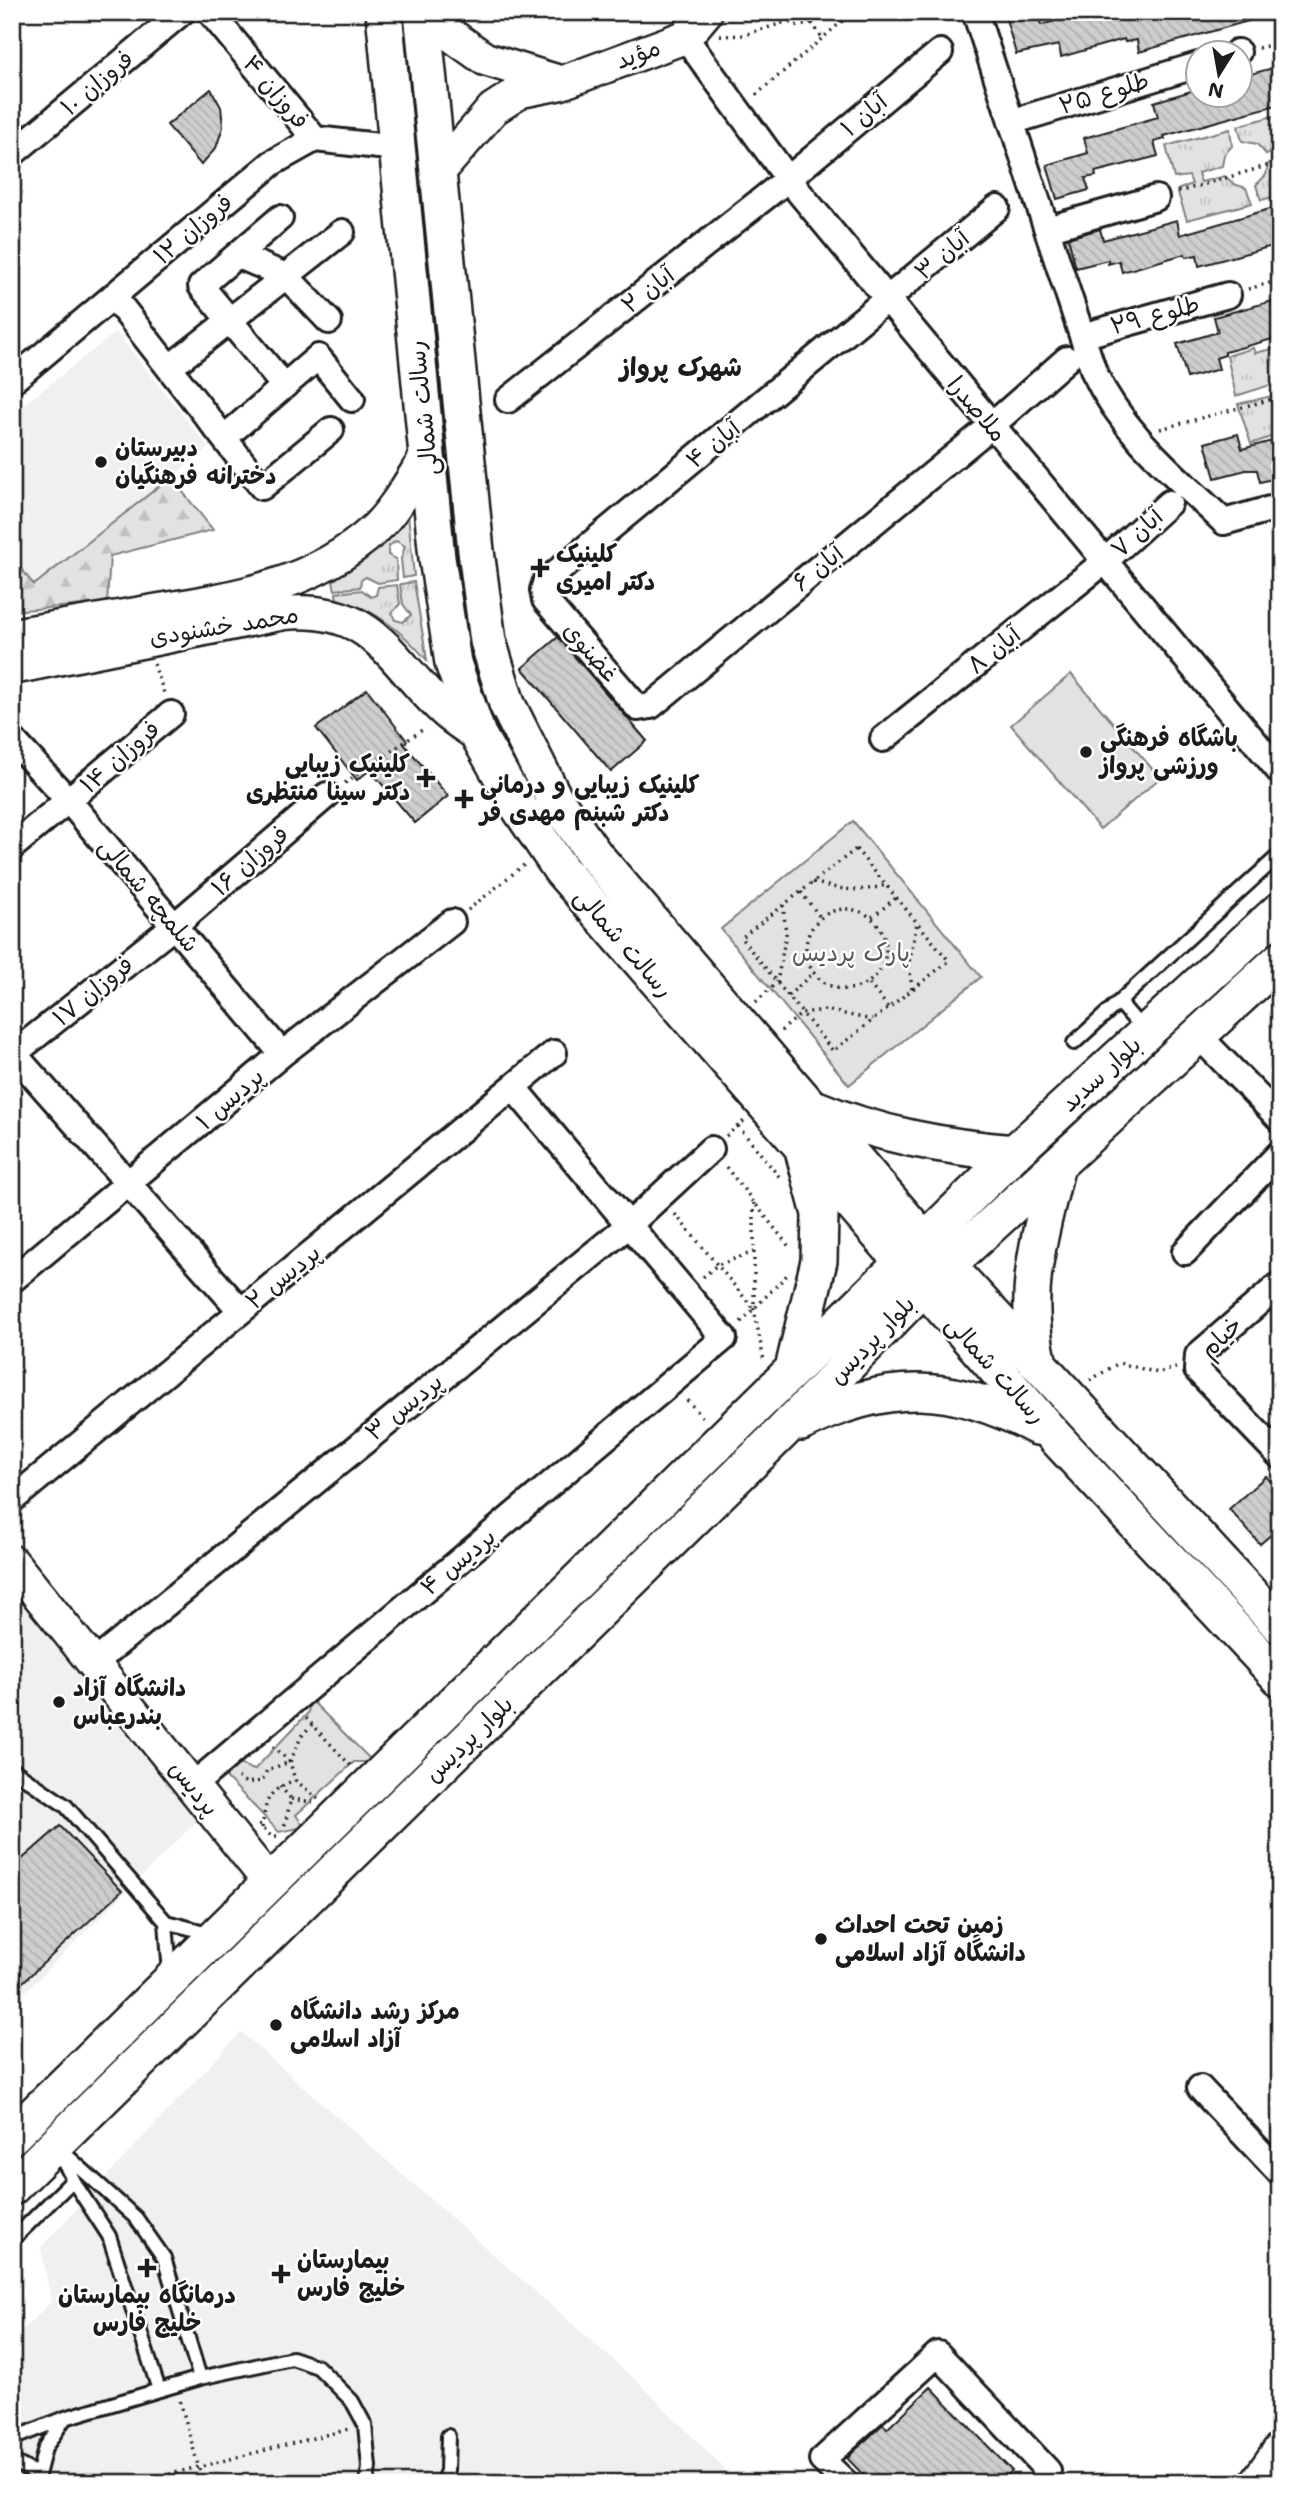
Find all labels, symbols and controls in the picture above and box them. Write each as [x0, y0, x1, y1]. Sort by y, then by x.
street label: مؤید [611, 31, 665, 77]
north arrow [1184, 38, 1254, 108]
street label: فروزان ۱۰ [54, 43, 140, 123]
street label: فروزان ۴ [236, 48, 316, 136]
street label: طلوع ۲۵ [1055, 64, 1153, 123]
text: N [1206, 76, 1226, 104]
street label: آبان ۱ [834, 85, 895, 144]
street label: فروزان ۱۲ [147, 186, 239, 272]
street label: آبان ۳ [908, 222, 977, 287]
street label: آبان ۲ [615, 258, 682, 321]
street label: طلوع ۲۹ [1107, 288, 1203, 343]
street label: رسالت شمالی [400, 339, 446, 477]
district label: شهرک پرواز [618, 349, 742, 384]
street label: ملاصدرا [940, 369, 1014, 449]
street label: آبان ۴ [679, 412, 748, 476]
place label: دبیرستان دخترانه فرهنگیان [115, 432, 276, 492]
marker: دبیرستان دخترانه فرهنگیان [93, 454, 109, 470]
street label: آبان ۷ [1104, 500, 1171, 565]
street label: آبان ۶ [786, 537, 851, 599]
place label: کلینیک دکتر امیری [556, 538, 655, 598]
marker: کلینیک دکتر امیری [530, 558, 550, 578]
street label: محمد خشنودی [147, 598, 301, 654]
street label: غضنوی [556, 615, 626, 689]
street label: آبان ۸ [961, 618, 1028, 681]
street label: فروزان ۱۴ [73, 713, 167, 801]
place label: باشگاه فرهنگی ورزشی پرواز [1098, 722, 1238, 782]
marker: باشگاه فرهنگی ورزشی پرواز [1078, 744, 1094, 760]
place label: کلینیک زیبایی دکتر سینا منتظری [246, 748, 410, 808]
marker: کلینیک زیبایی دکتر سینا منتظری [416, 768, 436, 788]
place label: کلینیک زیبایی و درمانی دکتر شبنم مهدی فر [478, 769, 700, 831]
marker: کلینیک زیبایی و درمانی دکتر شبنم مهدی فر [454, 789, 474, 809]
street label: فروزان ۱۶ [204, 818, 296, 904]
street label: شلمچه شمالی [92, 831, 206, 959]
street label: رسالت شمالی [567, 881, 681, 1005]
park label: پارک پردیس [792, 937, 910, 969]
street label: فروزان ۱۷ [46, 949, 140, 1033]
street label: بلوار سدید [1054, 1029, 1148, 1119]
street label: پردیس ۱ [189, 1061, 271, 1137]
street label: پردیس ۲ [239, 1237, 327, 1317]
street label: بلوار پردیس [822, 1289, 922, 1391]
street label: رسالت شمالی [939, 1309, 1053, 1431]
street label: خیام [1193, 1309, 1251, 1366]
street label: پردیس ۳ [359, 1366, 449, 1448]
street label: پردیس ۴ [413, 1521, 503, 1603]
place label: دانشگاه آزاد بندرعباس [73, 1672, 186, 1732]
street label: بلوار پردیس [418, 1689, 520, 1789]
marker: دانشگاه آزاد بندرعباس [51, 1694, 67, 1710]
street label: پردیس [162, 1753, 226, 1823]
place label: زمین تحت احداث دانشگاه آزاد اسلامی [835, 1909, 1026, 1969]
marker: زمین تحت احداث دانشگاه آزاد اسلامی [813, 1931, 829, 1947]
place label: مرکز رشد دانشگاه آزاد اسلامی [290, 1995, 460, 2055]
marker: مرکز رشد دانشگاه آزاد اسلامی [268, 2017, 284, 2033]
place label: بیمارستان خلیج فارس [297, 2244, 405, 2304]
marker: درمانگاه بیمارستان خلیج فارس [137, 2258, 157, 2278]
marker: بیمارستان خلیج فارس [271, 2264, 291, 2284]
place label: درمانگاه بیمارستان خلیج فارس [58, 2279, 236, 2339]

